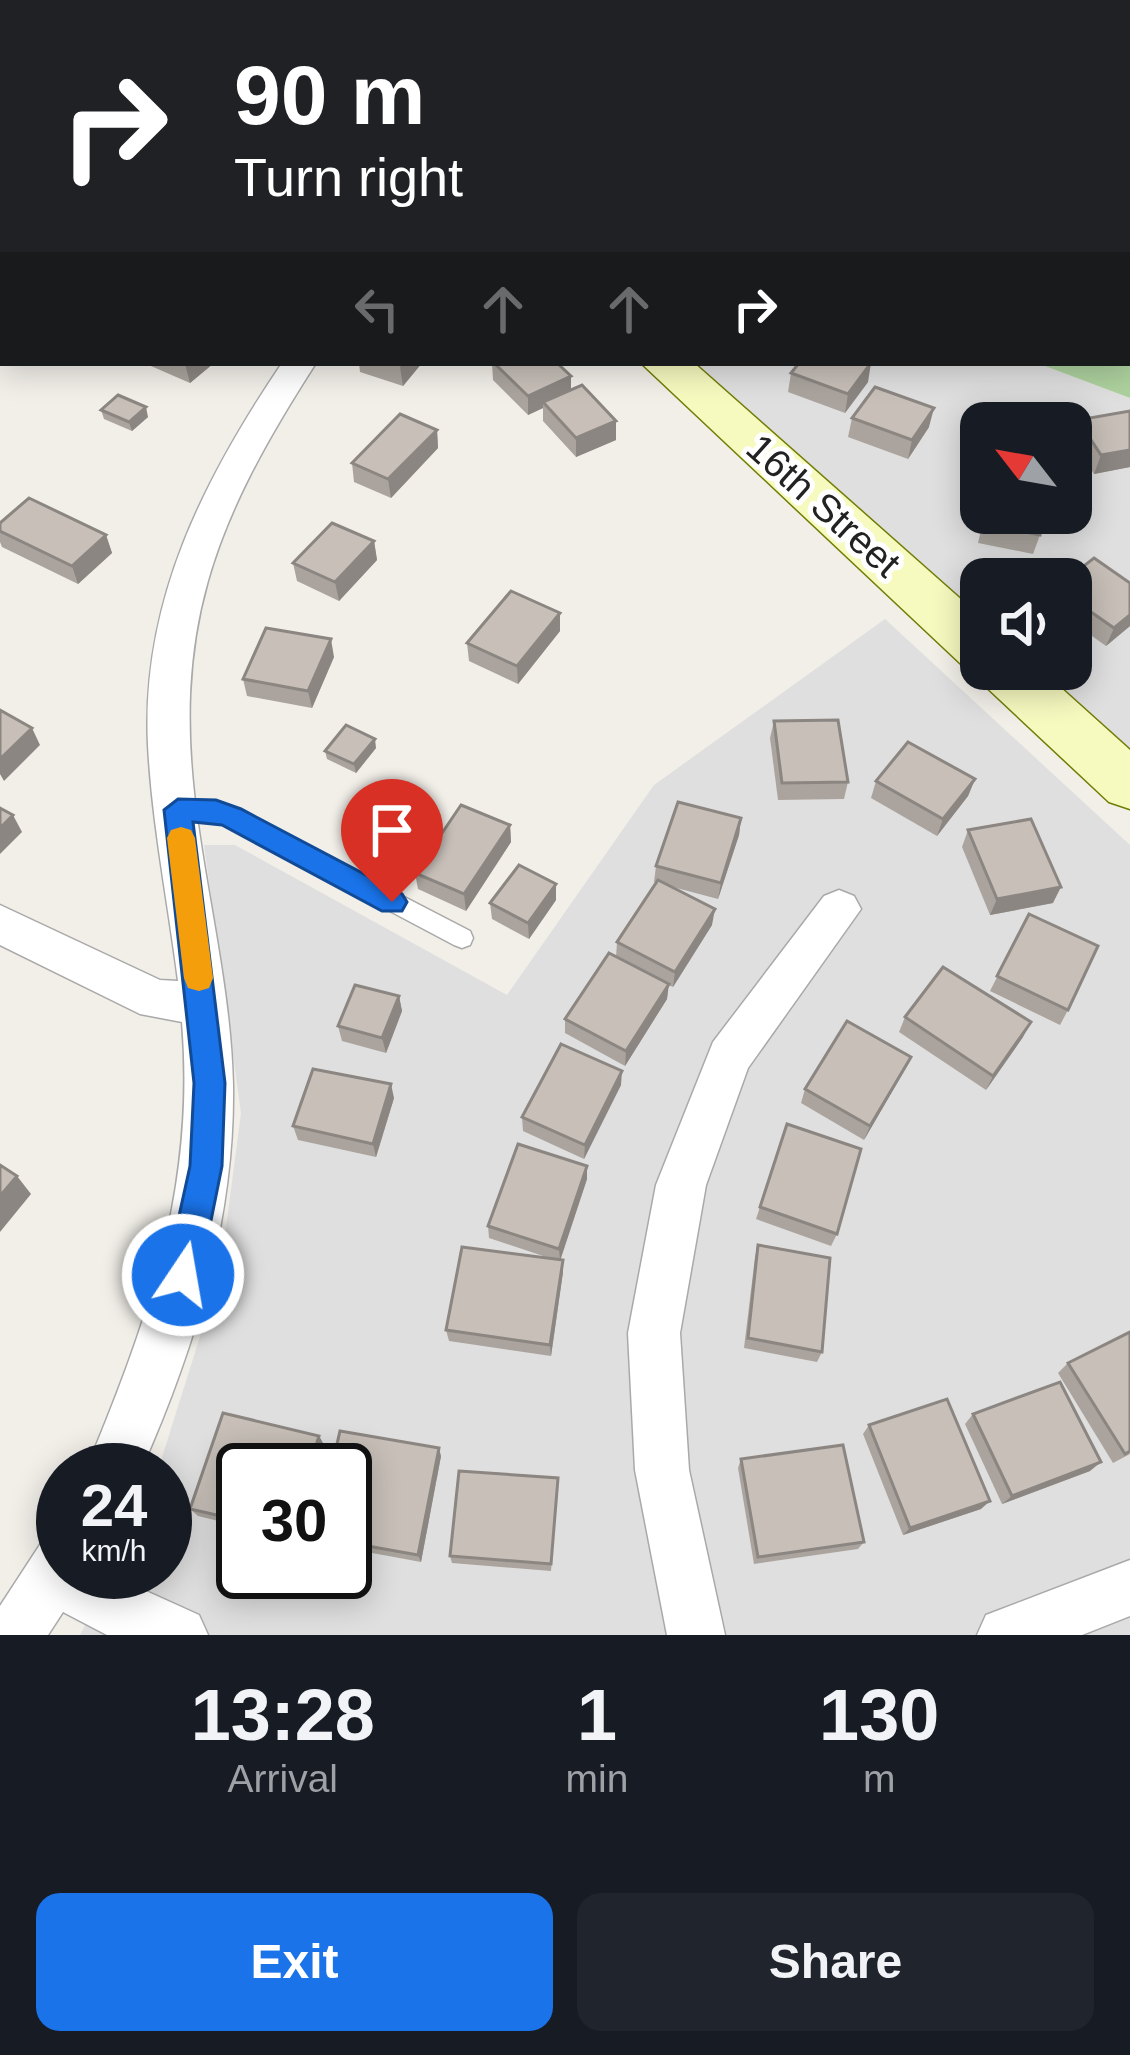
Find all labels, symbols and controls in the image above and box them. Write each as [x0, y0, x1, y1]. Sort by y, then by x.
icon: right [36, 48, 192, 204]
text: 90 m [234, 48, 425, 142]
text: Turn right [234, 147, 463, 207]
icon: left [344, 276, 410, 342]
icon: ahead [470, 276, 536, 342]
icon: ahead [596, 276, 662, 342]
icon: right [722, 276, 788, 342]
north arrow [960, 402, 1092, 534]
map controls [960, 402, 1092, 690]
street label: 16th Street [738, 426, 909, 585]
button: sound [960, 558, 1092, 690]
pin [341, 779, 443, 902]
icon: arrive [359, 797, 425, 863]
position arrow [120, 1212, 246, 1338]
speed limit sign: 30 [216, 1443, 372, 1599]
text: 24 [81, 1472, 147, 1539]
text: km/h [81, 1534, 147, 1567]
text: 13:28 [191, 1675, 375, 1755]
text: 1 [577, 1675, 617, 1755]
text: 130 [819, 1675, 939, 1755]
text: Arrival [228, 1757, 338, 1800]
text: min [566, 1757, 628, 1800]
text: m [863, 1757, 895, 1800]
button: Exit [36, 1893, 553, 2031]
button: Share [577, 1893, 1094, 2031]

